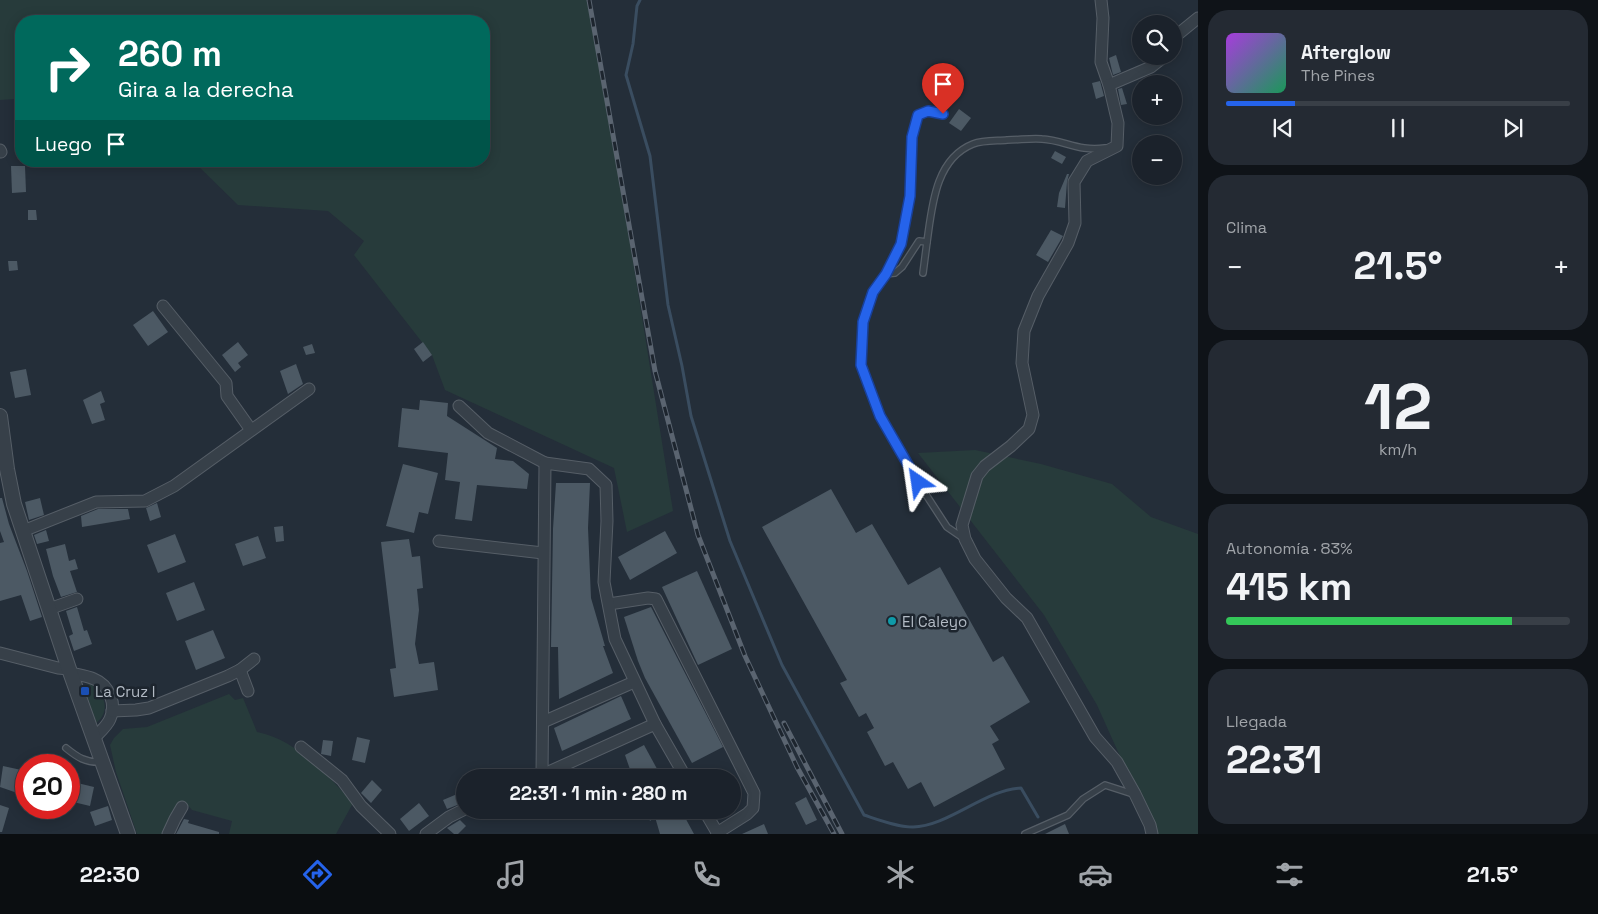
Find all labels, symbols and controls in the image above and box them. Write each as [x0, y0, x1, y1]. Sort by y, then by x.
map controls [1132, 15, 1182, 185]
button: search [1132, 15, 1182, 65]
text: 260 m [118, 32, 222, 76]
icon: right [35, 35, 100, 100]
text: Afterglow [1301, 40, 1391, 65]
pin [922, 63, 964, 114]
text: The Pines [1301, 65, 1375, 86]
icon: arrive [929, 70, 957, 98]
text: Gira a la derecha [118, 75, 294, 103]
button: + [1132, 75, 1182, 125]
icon: previous [1269, 114, 1297, 142]
icon: pause [1384, 114, 1412, 142]
icon: next [1499, 114, 1527, 142]
icon: arrive [102, 130, 130, 158]
text: Luego [35, 132, 92, 157]
button: − [1132, 135, 1182, 185]
text: Clima [1226, 217, 1267, 238]
text: 21.5° [1354, 242, 1442, 290]
text: − [1226, 249, 1243, 285]
text: + [1553, 249, 1570, 285]
text: 12 [1364, 365, 1432, 448]
text: km/h [1379, 439, 1417, 460]
position arrow [891, 455, 943, 507]
text: Autonomía · 83% [1226, 538, 1353, 559]
text: 415 km [1226, 563, 1352, 611]
place label: El Caleyo [902, 612, 967, 631]
marker: El Caleyo [886, 615, 898, 627]
place label: La Cruz I [95, 682, 155, 701]
marker: La Cruz I [79, 685, 91, 697]
text: Llegada [1226, 711, 1287, 732]
text: 22:31 [1226, 736, 1322, 784]
speed limit sign: 20 [15, 754, 80, 819]
text: 22:31 · 1 min · 280 m [509, 781, 688, 806]
icon: directions [300, 857, 335, 892]
icon: music [494, 857, 529, 892]
icon: phone [689, 857, 724, 892]
icon: climate [883, 857, 918, 892]
icon: car [1078, 857, 1113, 892]
icon: filters [1272, 857, 1307, 892]
text: 22:30 [80, 860, 140, 888]
text: 21.5° [1467, 860, 1518, 888]

